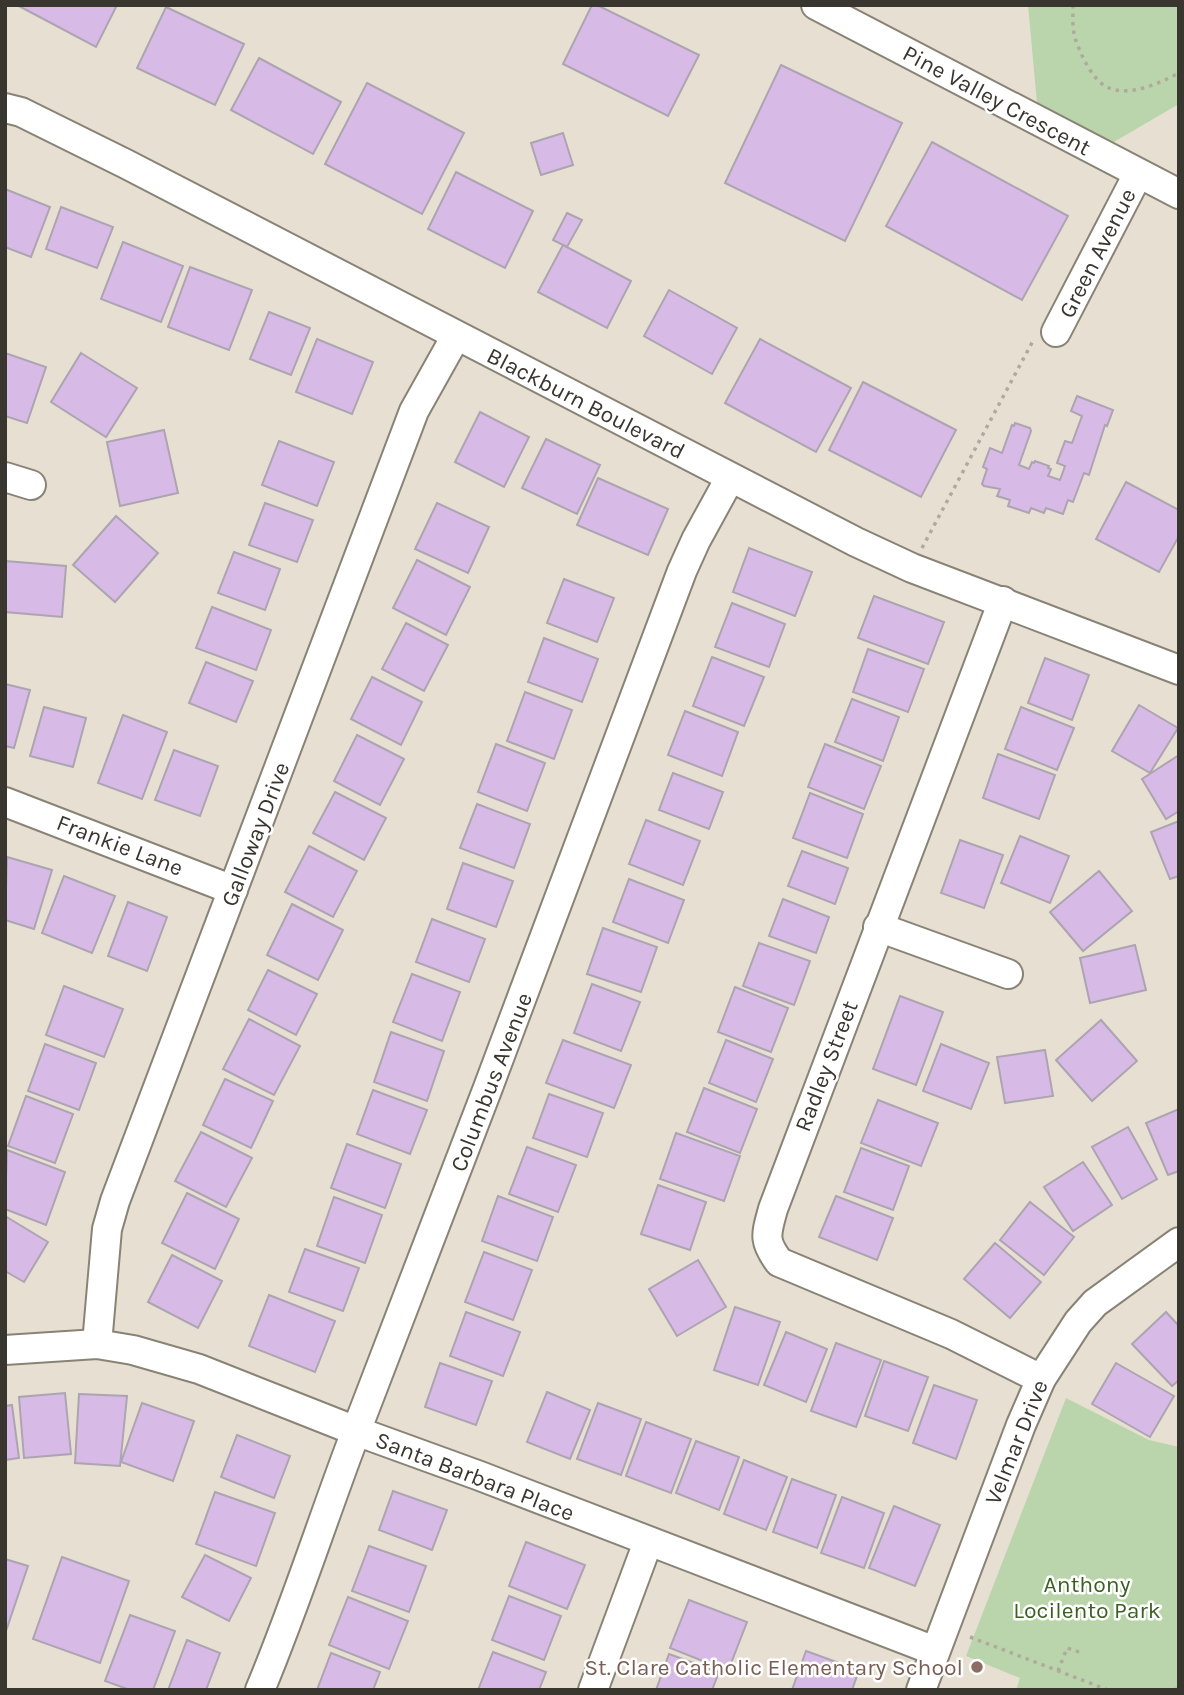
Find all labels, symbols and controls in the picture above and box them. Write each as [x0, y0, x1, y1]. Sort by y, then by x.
street label: Pine Valley Crescent [898, 39, 1096, 162]
street label: Green Avenue [1053, 184, 1142, 323]
street label: Blackburn Boulevard [482, 342, 689, 465]
street label: Galloway Drive [216, 758, 295, 910]
street label: Frankie Lane [53, 809, 187, 882]
street label: Columbus Avenue [445, 989, 538, 1175]
street label: Radley Street [789, 997, 864, 1135]
street label: Velmar Drive [979, 1376, 1054, 1508]
street label: Santa Barbara Place [372, 1426, 578, 1527]
park label: Anthony Locilento Park [1013, 1571, 1161, 1624]
place label: St. Clare Catholic Elementary School [584, 1654, 963, 1681]
marker: St. Clare Catholic Elementary School [969, 1659, 985, 1675]

